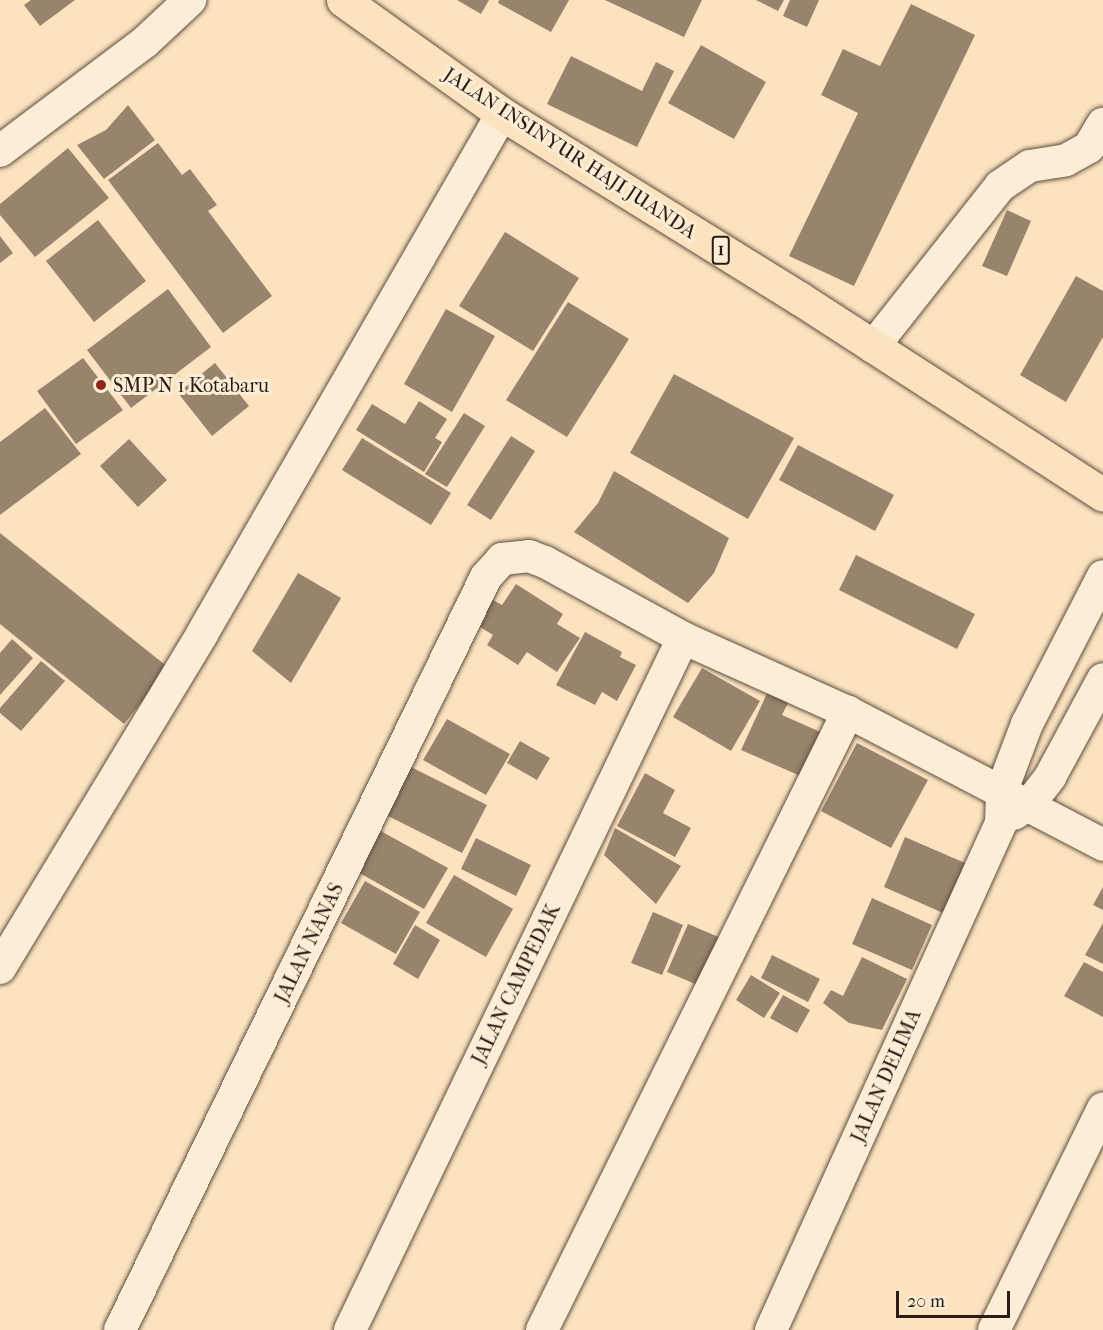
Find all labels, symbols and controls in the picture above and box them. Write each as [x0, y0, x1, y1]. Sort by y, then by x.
street label: JALAN INSINYUR HAJI JUANDA [439, 62, 701, 244]
road number: 1 [710, 235, 732, 265]
place label: SMP N 1 Kotabaru [113, 373, 269, 397]
marker: SMP N 1 Kotabaru [94, 378, 108, 392]
street label: JALAN NANAS [270, 879, 348, 1007]
street label: JALAN CAMPEDAK [467, 900, 565, 1068]
street label: JALAN DELIMA [846, 1006, 926, 1146]
scale bar [899, 1279, 1013, 1317]
text: 20 m [907, 1291, 945, 1312]

